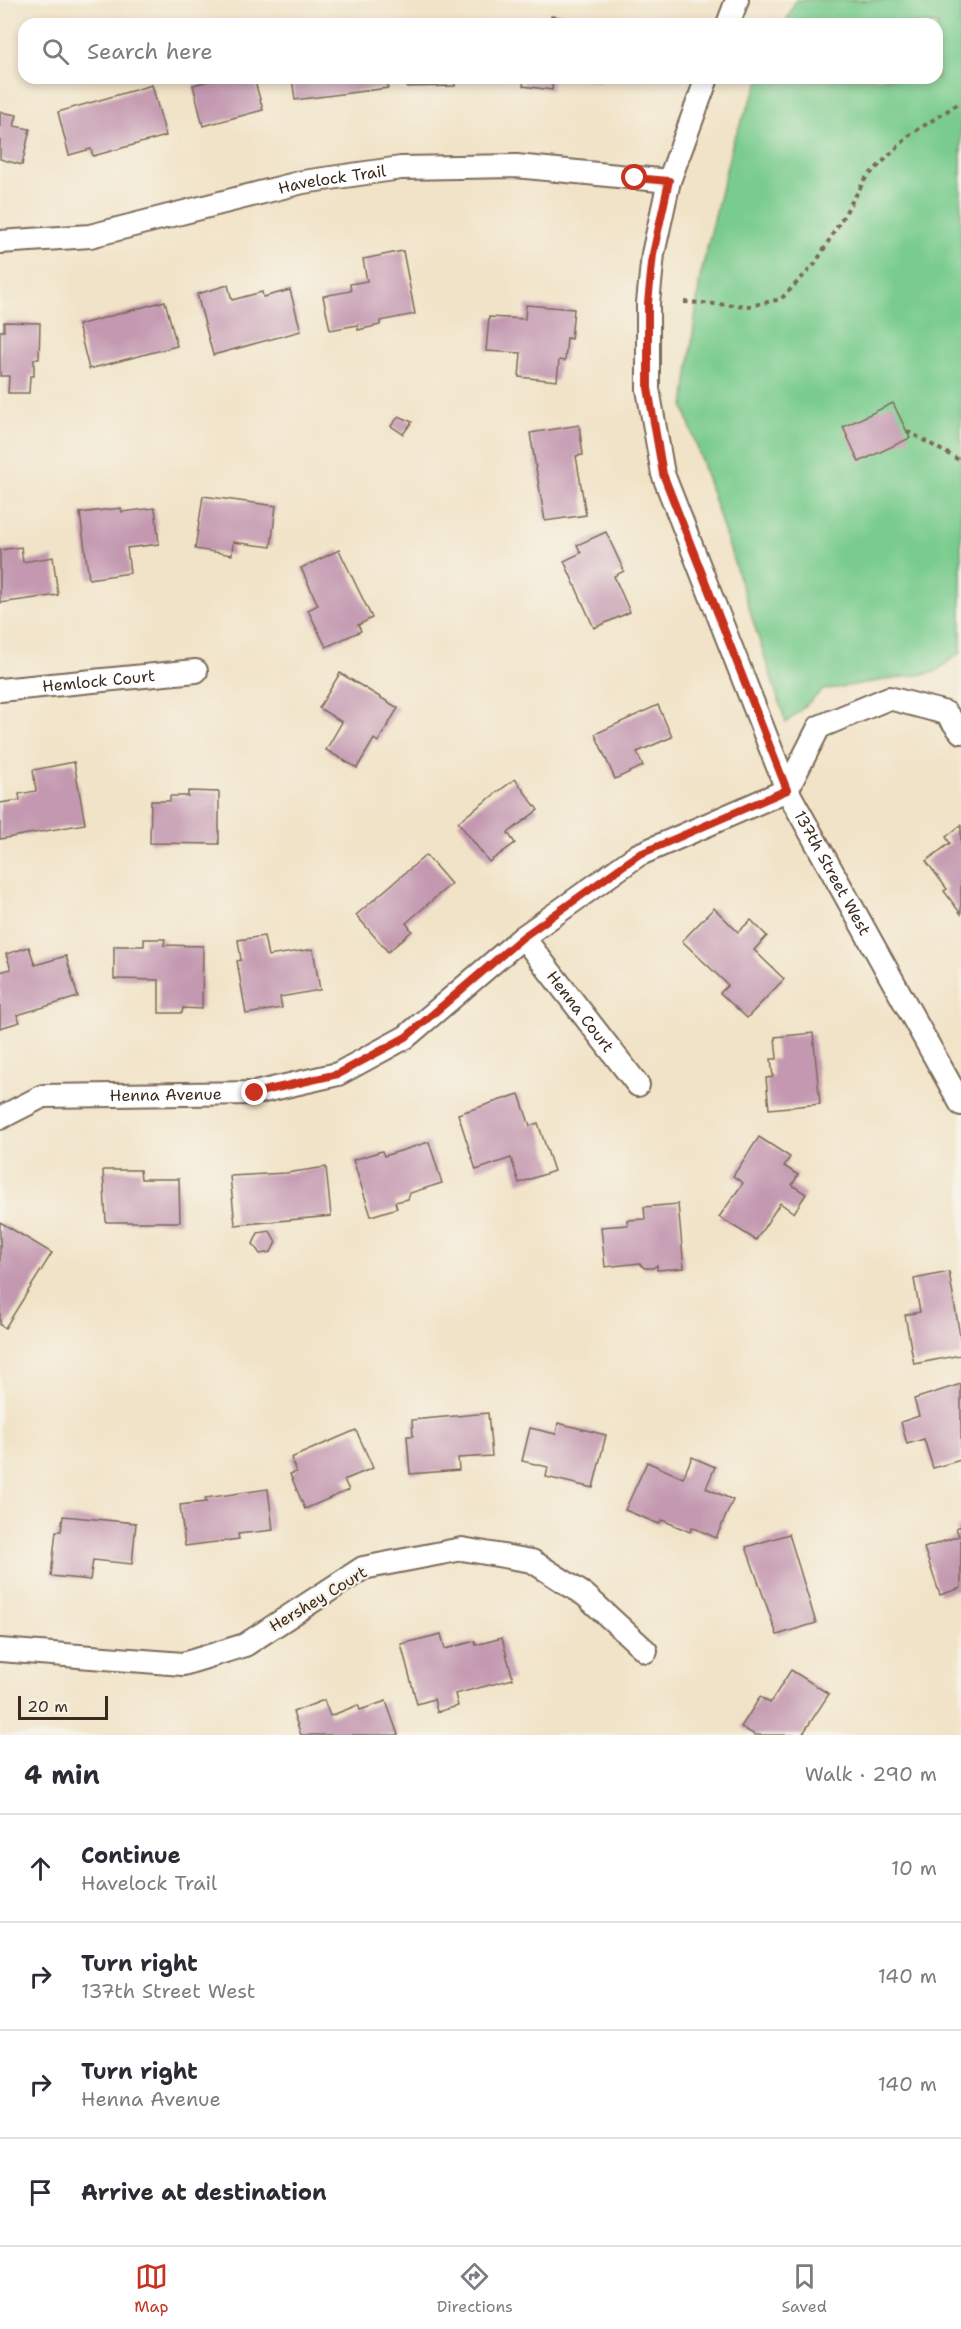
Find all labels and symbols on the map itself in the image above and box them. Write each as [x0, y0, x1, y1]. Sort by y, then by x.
street label: Havelock Trail [276, 160, 387, 198]
route start [621, 164, 647, 190]
street label: Hemlock Court [41, 665, 156, 696]
street label: 137th Street West [790, 806, 876, 939]
street label: Henna Court [542, 966, 619, 1056]
route end [241, 1079, 267, 1105]
street label: Henna Avenue [110, 1083, 222, 1106]
street label: Hershey Court [265, 1562, 371, 1636]
scale bar [18, 1693, 108, 1720]

